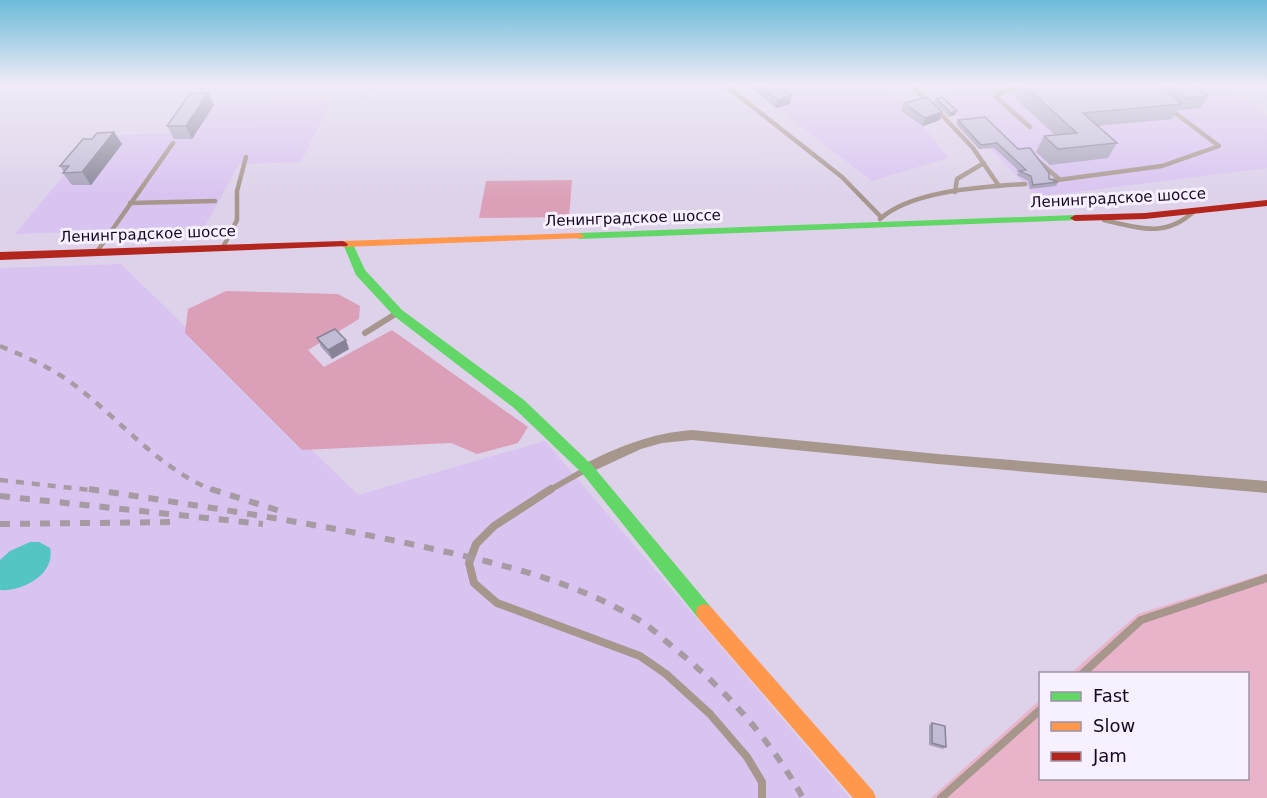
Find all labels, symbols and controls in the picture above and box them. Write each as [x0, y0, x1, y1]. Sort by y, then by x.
street label: Ленинградское шоссе [1030, 184, 1206, 212]
street label: Ленинградское шоссе [545, 206, 721, 230]
street label: Ленинградское шоссе [60, 222, 236, 246]
legend [1039, 672, 1249, 780]
text: Fast [1093, 685, 1129, 706]
text: Slow [1093, 715, 1135, 736]
text: Jam [1092, 745, 1127, 766]

